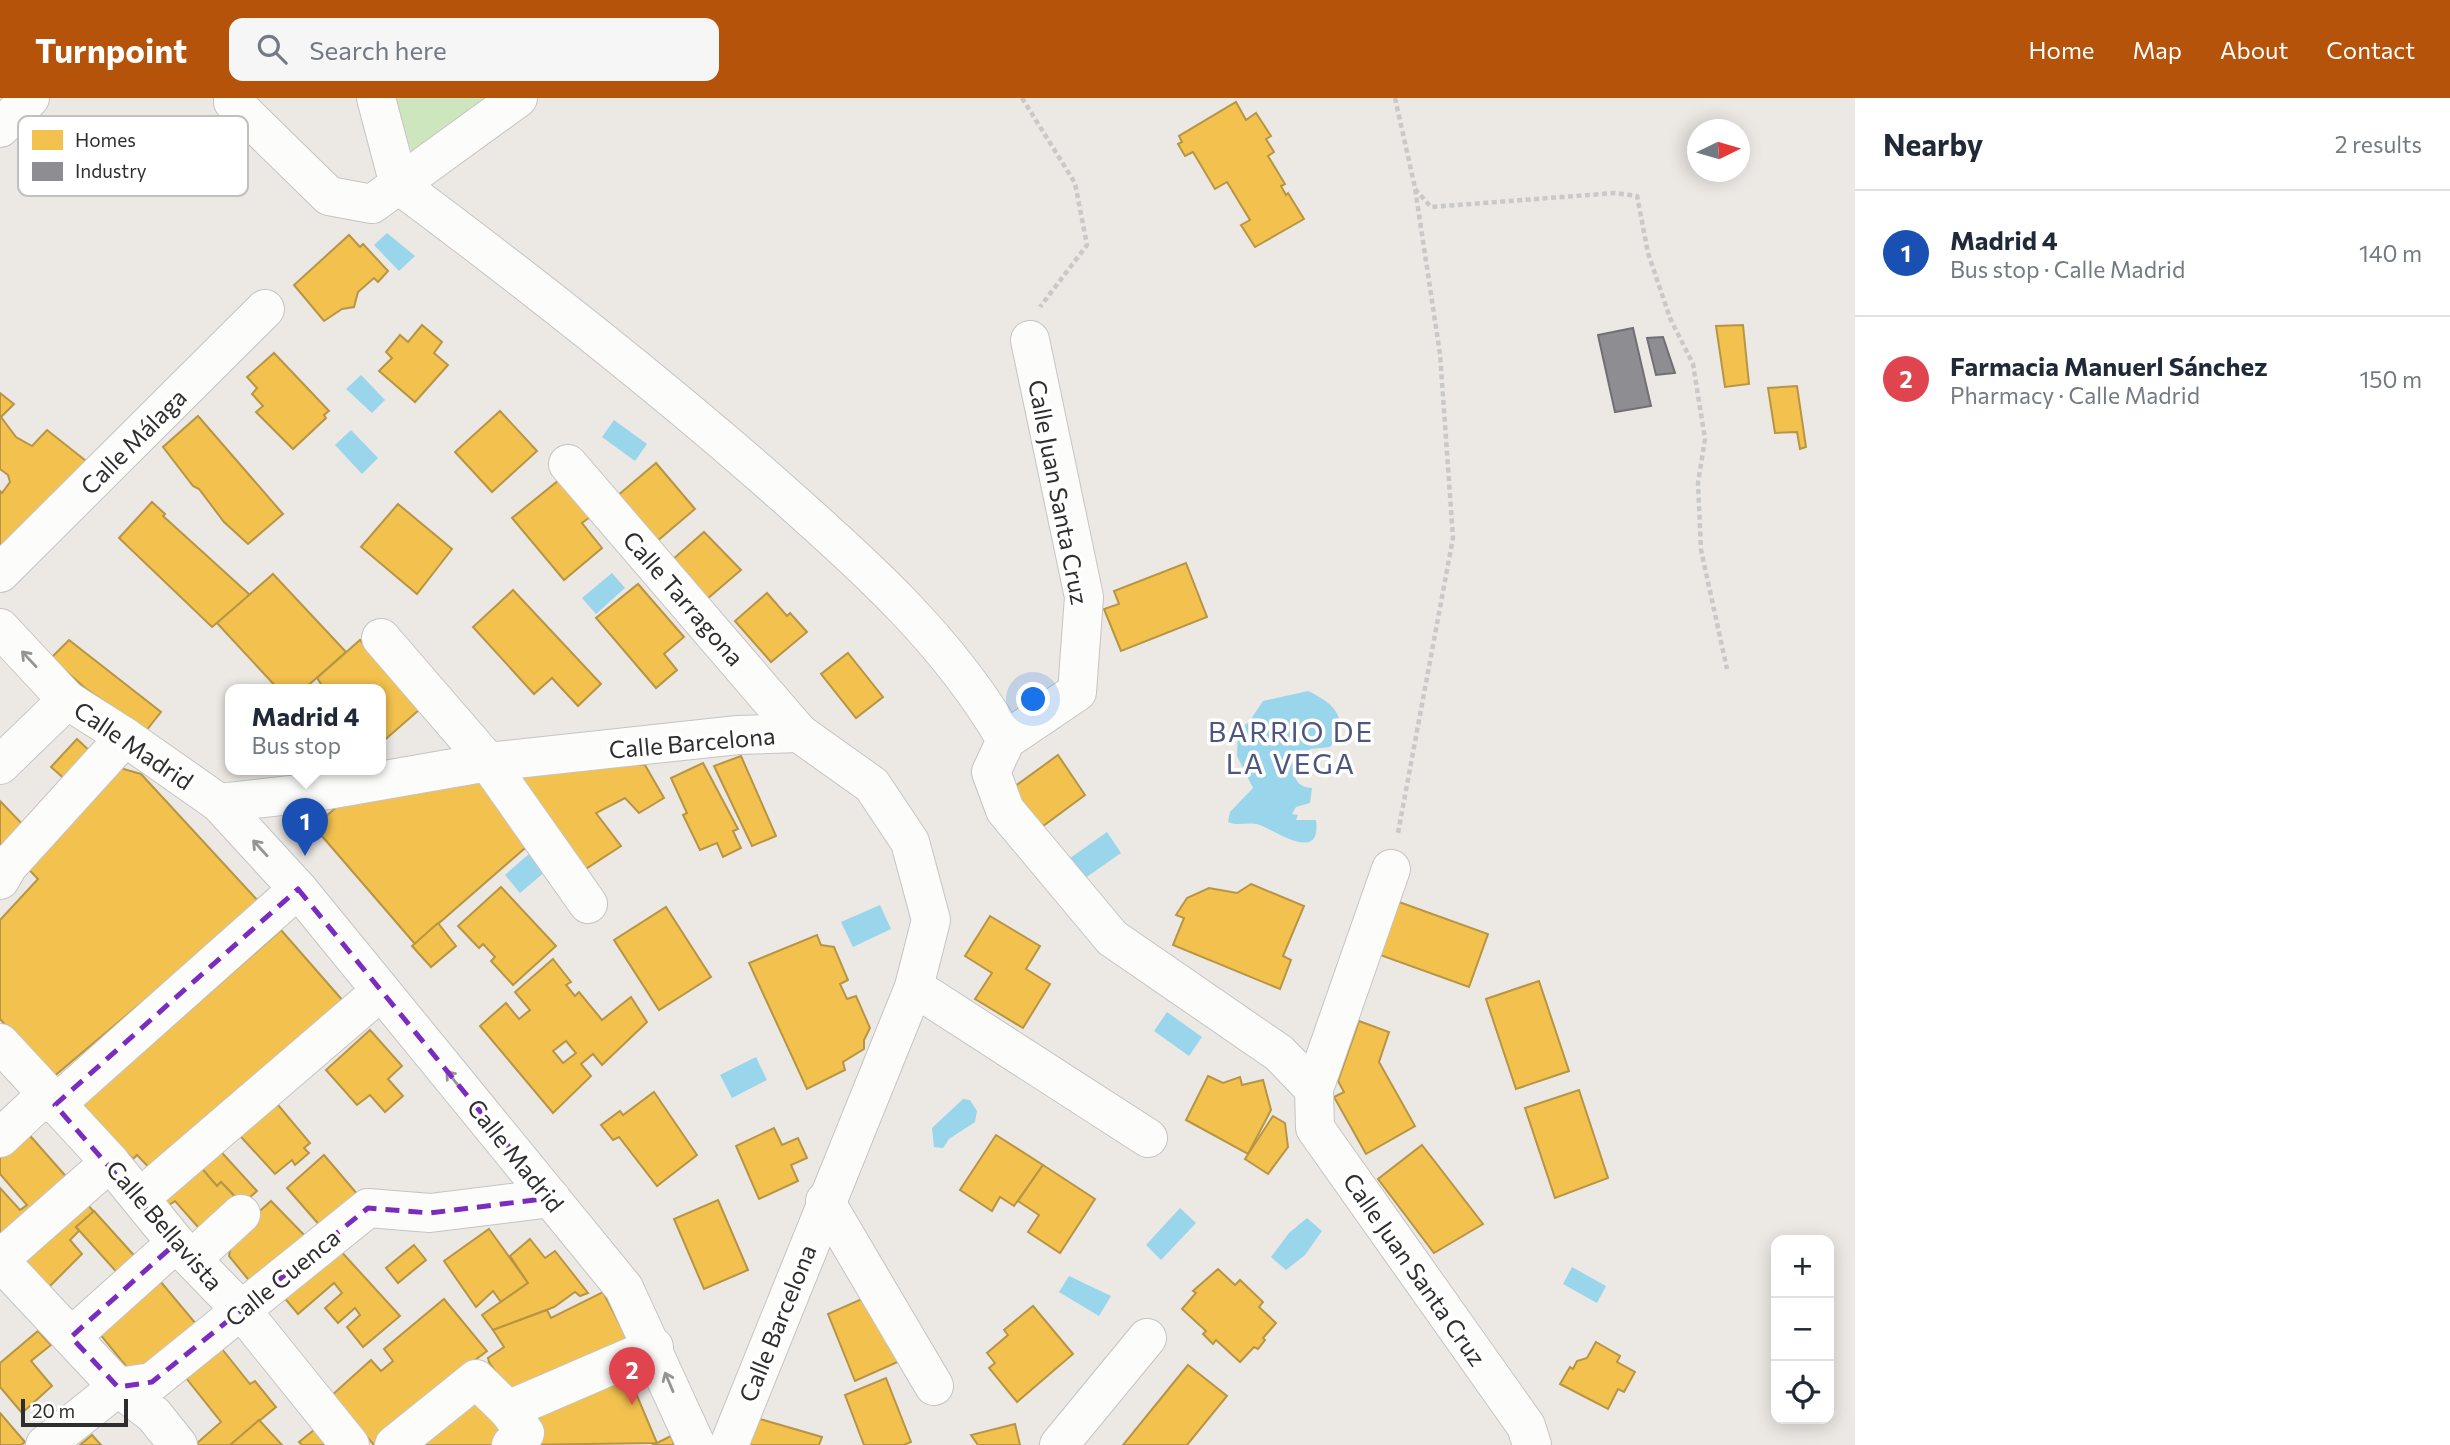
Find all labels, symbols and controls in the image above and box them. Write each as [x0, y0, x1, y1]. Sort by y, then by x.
search box [229, 18, 719, 81]
text: Turnpoint [35, 29, 187, 70]
icon: search [253, 30, 291, 68]
text: Search here [309, 34, 447, 65]
text: Home [2029, 35, 2095, 64]
text: Map [2133, 35, 2182, 64]
text: About [2220, 35, 2288, 64]
text: Contact [2326, 35, 2415, 64]
legend [18, 116, 248, 196]
north arrow [1687, 119, 1750, 182]
text: Nearby [1883, 125, 1983, 162]
text: Homes [75, 128, 136, 151]
text: 2 results [2335, 130, 2422, 158]
text: Industry [75, 159, 147, 182]
text: Madrid 4 [1950, 224, 2058, 255]
text: 1 [1901, 239, 1911, 267]
text: 140 m [2359, 239, 2422, 267]
text: Bus stop · Calle Madrid [1950, 255, 2185, 283]
text: Farmacia Manuerl Sánchez [1950, 350, 2268, 381]
text: 2 [1899, 365, 1913, 393]
text: 150 m [2359, 365, 2422, 393]
street label: Calle Juan Santa Cruz [1023, 377, 1095, 607]
text: Pharmacy · Calle Madrid [1950, 381, 2200, 409]
street label: Calle Málaga [74, 382, 192, 500]
street label: Calle Tarragona [618, 525, 750, 671]
one-way arrow [20, 651, 37, 668]
your location [1016, 682, 1050, 716]
popup [225, 684, 386, 775]
street label: Calle Madrid [69, 695, 199, 795]
text: Madrid 4 [252, 700, 359, 731]
district label: BARRIO DE LA VEGA [1208, 714, 1374, 780]
street label: Calle Barcelona [608, 720, 776, 764]
text: Bus stop [252, 731, 341, 759]
pin: 1 [282, 798, 328, 856]
one-way arrow [252, 840, 269, 857]
one-way arrow [446, 1070, 461, 1088]
street label: Calle Madrid [462, 1093, 570, 1217]
street label: Calle Bellavista [101, 1154, 229, 1296]
street label: Calle Juan Santa Cruz [1338, 1167, 1492, 1371]
street label: Calle Cuenca [219, 1222, 345, 1332]
map controls [1771, 1235, 1834, 1424]
button: + [1771, 1235, 1834, 1298]
street label: Calle Barcelona [732, 1240, 822, 1406]
button: − [1771, 1298, 1834, 1361]
pin: 2 [609, 1347, 655, 1405]
button: locate [1771, 1361, 1834, 1424]
one-way arrow [662, 1372, 675, 1394]
scale bar [21, 1396, 128, 1428]
text: 20 m [32, 1399, 75, 1422]

